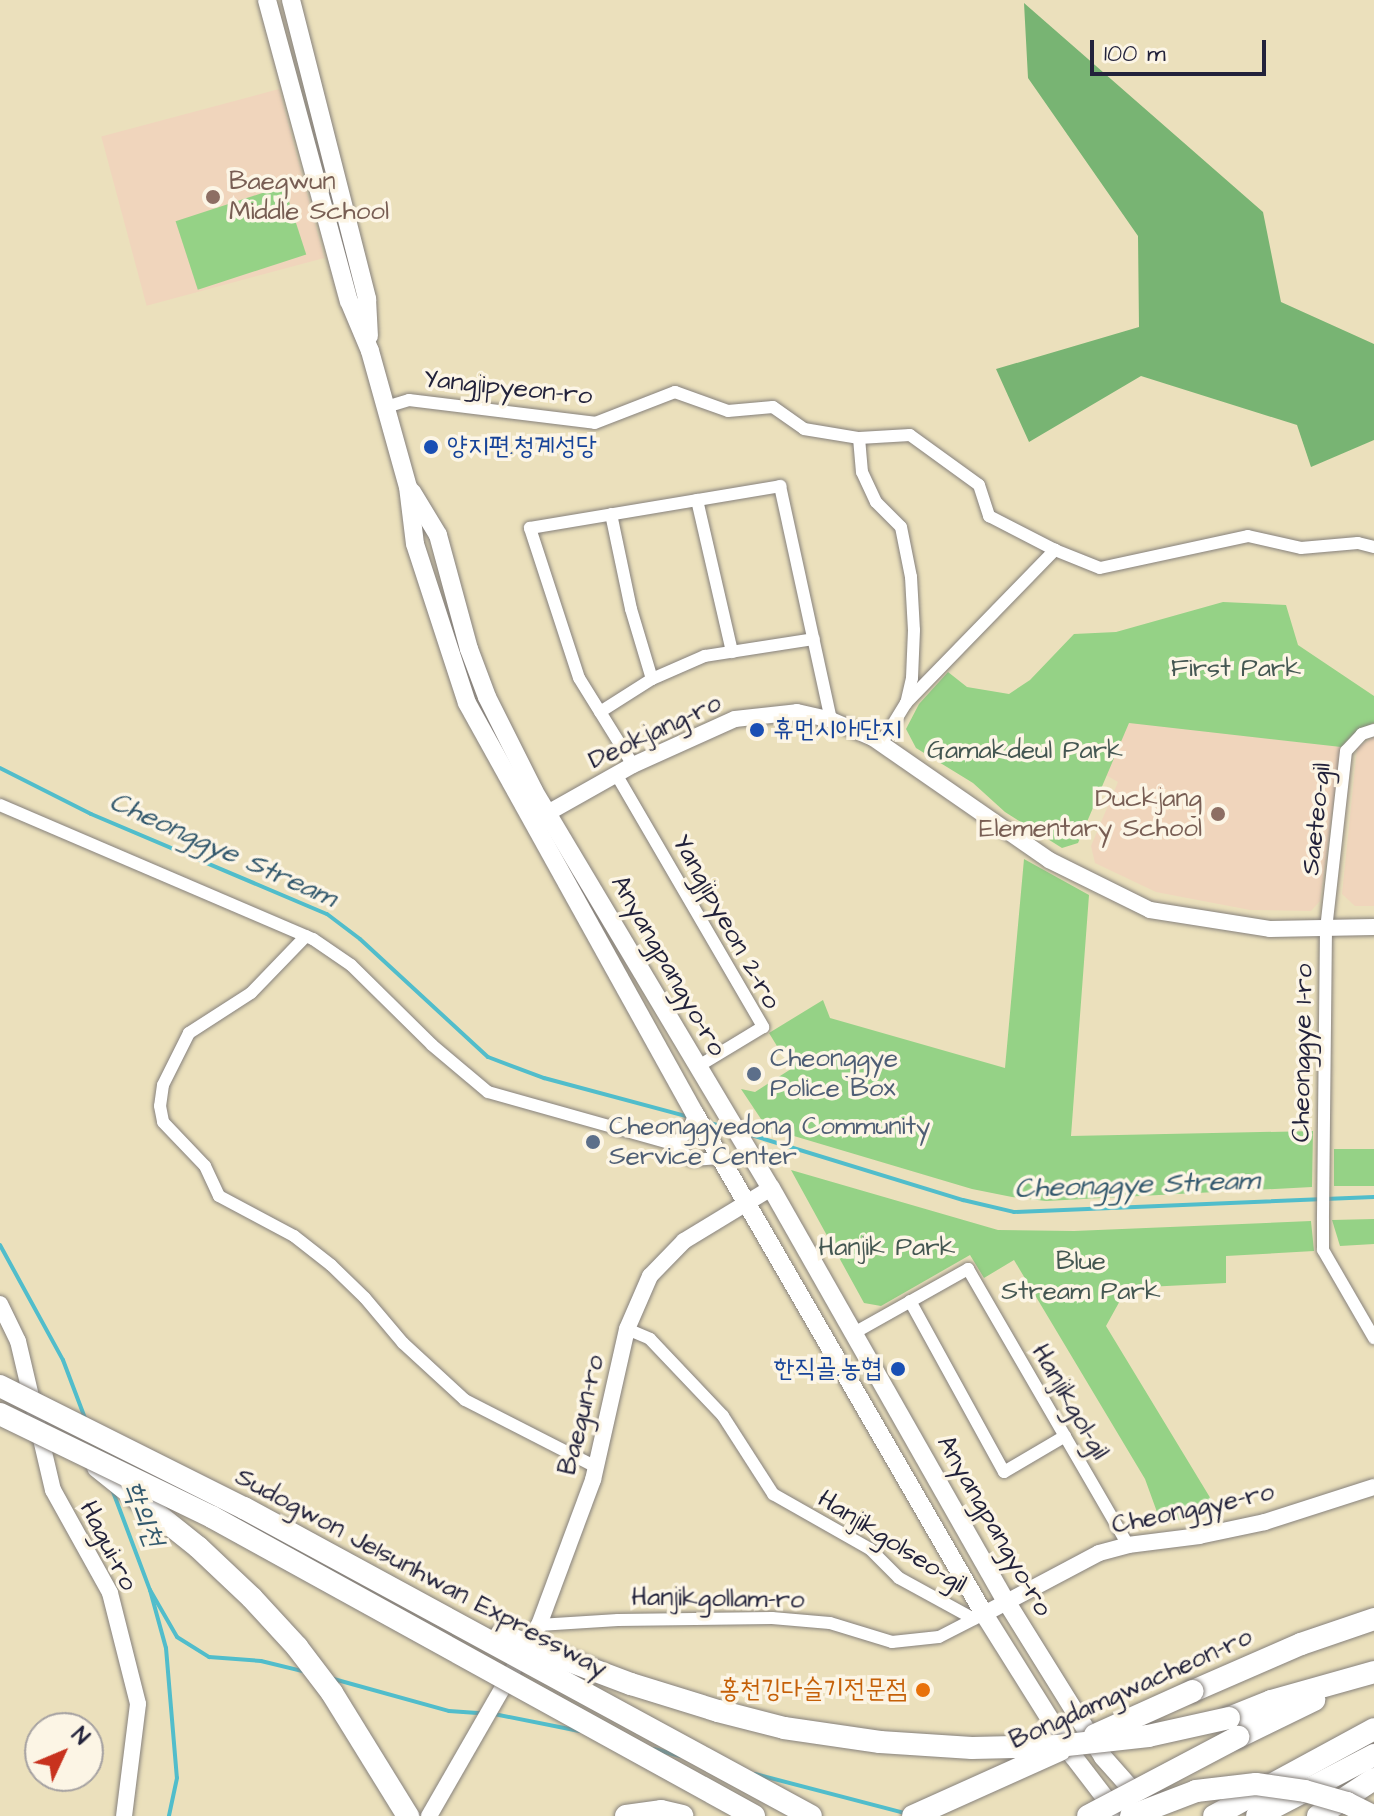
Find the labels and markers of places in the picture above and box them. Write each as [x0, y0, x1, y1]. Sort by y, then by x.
place label: Baegwun Middle School [229, 166, 389, 228]
marker: Baegwun Middle School [204, 188, 222, 206]
place label: 양지편.청계성당 [447, 431, 597, 463]
marker: 양지편.청계성당 [422, 438, 440, 456]
place label: 휴먼시아1단지 [773, 714, 902, 746]
marker: 휴먼시아1단지 [748, 721, 766, 739]
place label: Duckjang Elementary School [979, 783, 1202, 844]
marker: Duckjang Elementary School [1209, 805, 1227, 823]
place label: Cheonggye Police Box [770, 1043, 898, 1104]
marker: Cheonggye Police Box [745, 1065, 763, 1083]
place label: Cheonggyedong Community Service Center [609, 1111, 930, 1172]
marker: Cheonggyedong Community Service Center [584, 1133, 602, 1151]
place label: 한직골.농협 [774, 1353, 882, 1385]
marker: 한직골.농협 [889, 1360, 907, 1378]
place label: 홍천깅다슬기전문점 [719, 1674, 907, 1706]
marker: 홍천깅다슬기전문점 [914, 1681, 932, 1699]

